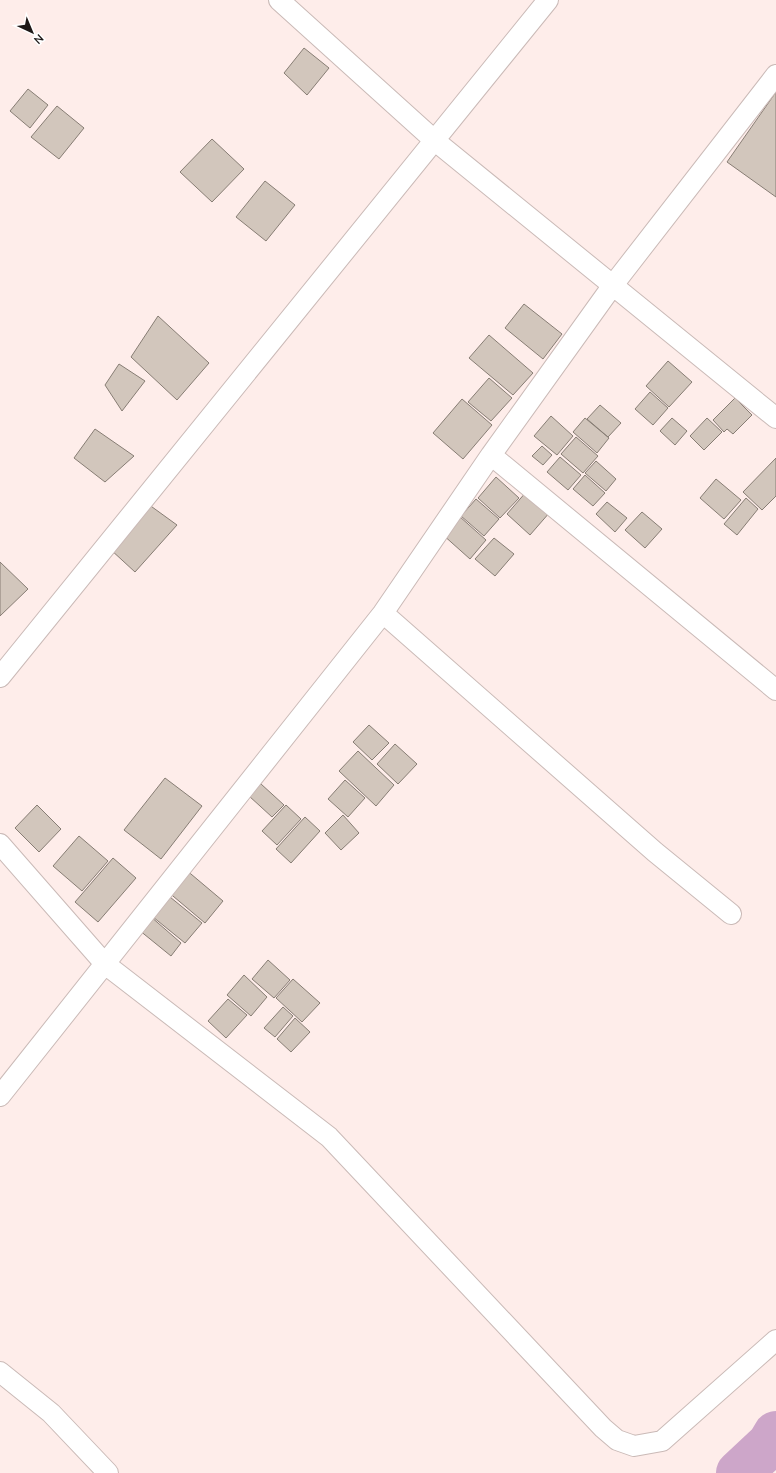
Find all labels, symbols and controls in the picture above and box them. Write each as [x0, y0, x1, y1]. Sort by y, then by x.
north arrow [12, 12, 52, 52]
text: N [30, 31, 47, 47]

